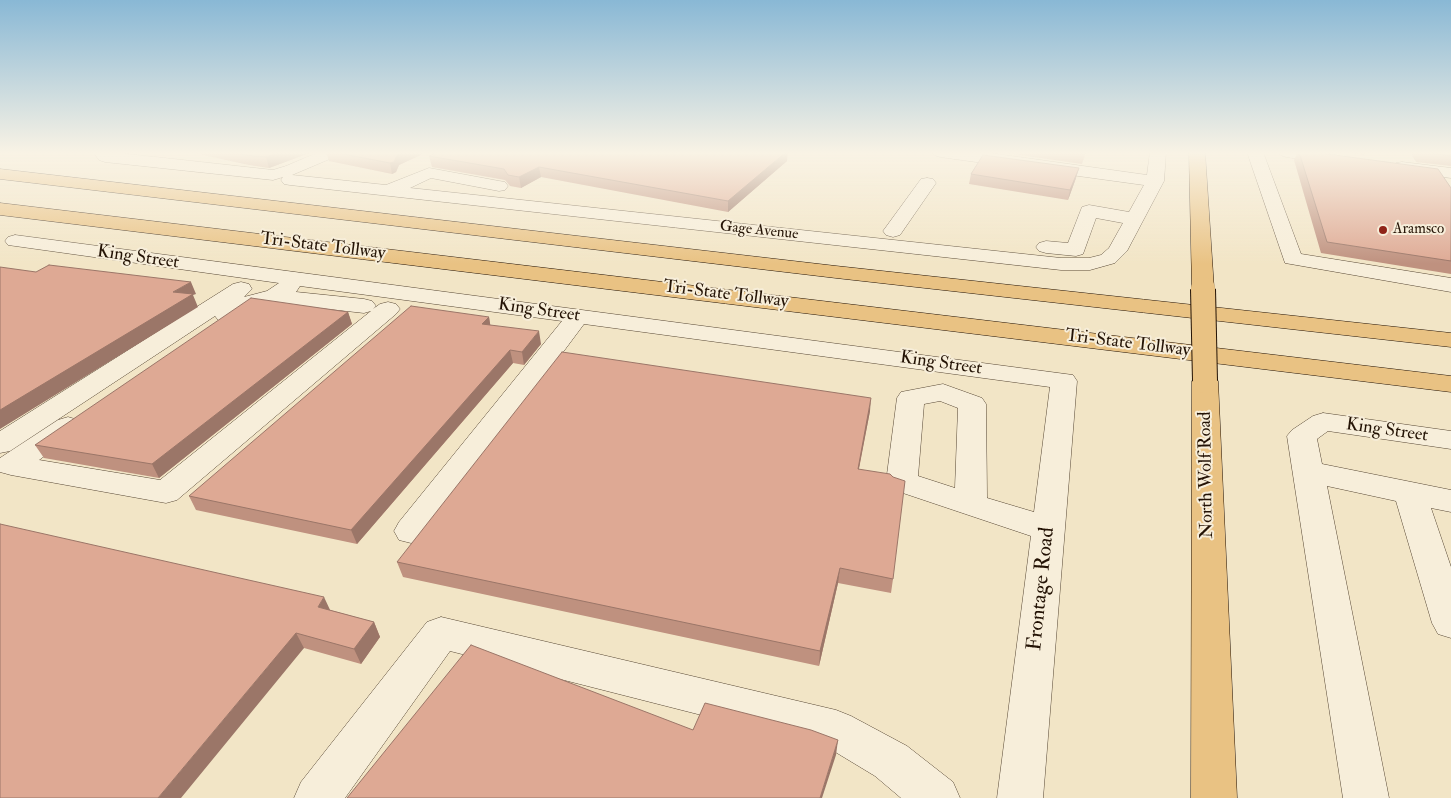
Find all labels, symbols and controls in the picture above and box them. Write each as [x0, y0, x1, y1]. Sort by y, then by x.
street label: Gage Avenue [719, 218, 799, 244]
place label: Aramsco [1393, 221, 1444, 239]
marker: Aramsco [1377, 224, 1389, 236]
street label: Tri-State Tollway [259, 229, 387, 265]
street label: King Street [96, 242, 180, 274]
street label: Tri-State Tollway [662, 277, 790, 313]
street label: King Street [497, 295, 581, 327]
street label: Tri-State Tollway [1064, 326, 1192, 362]
street label: King Street [899, 348, 983, 380]
street label: North Wolf Road [1195, 411, 1219, 539]
street label: King Street [1345, 415, 1429, 447]
street label: Frontage Road [1023, 526, 1061, 652]

